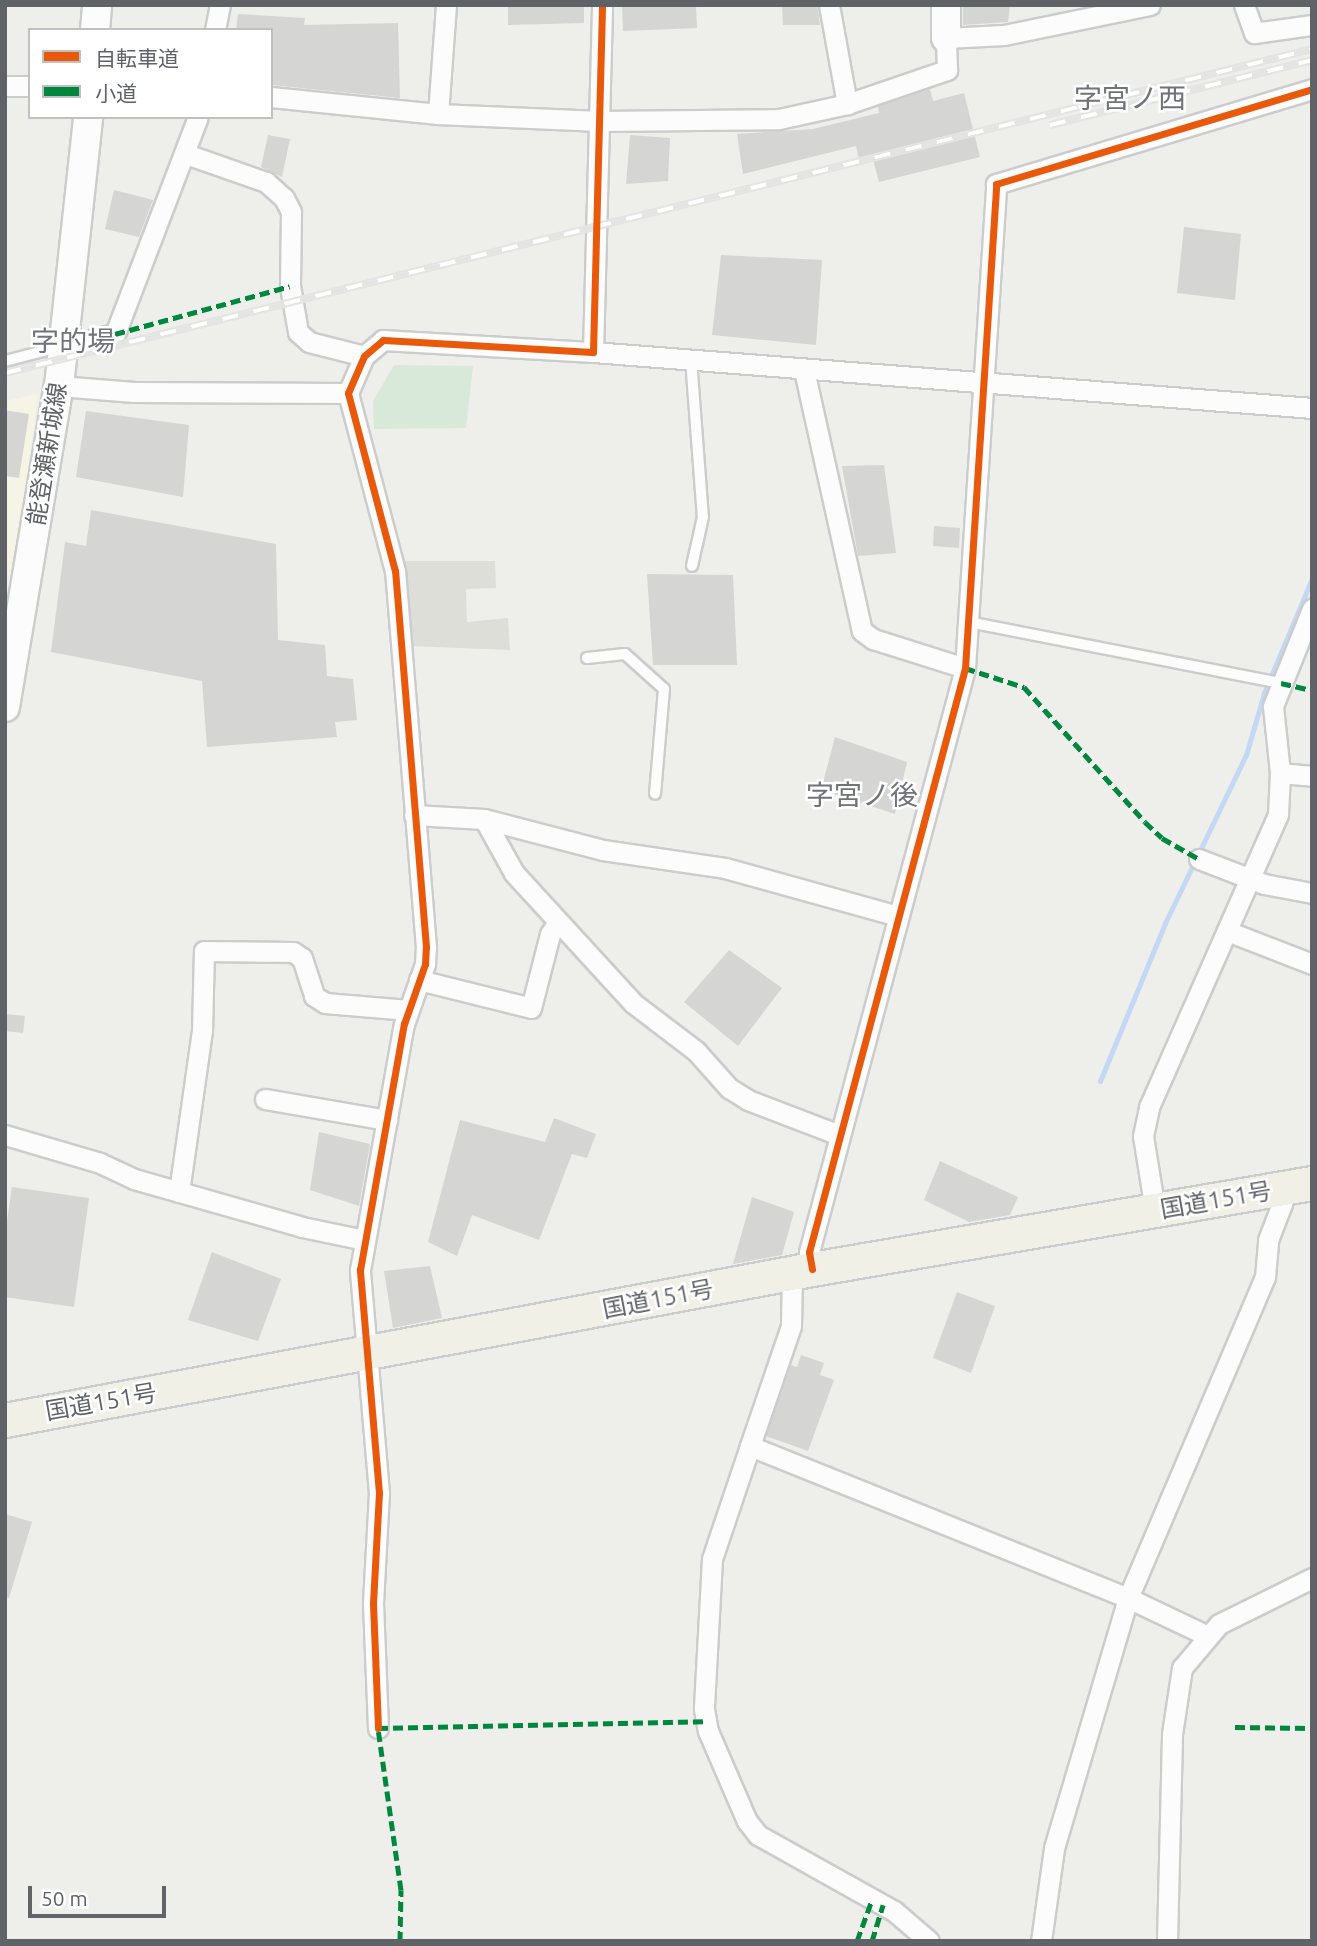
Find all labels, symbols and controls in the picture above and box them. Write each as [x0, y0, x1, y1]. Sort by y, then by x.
legend [28, 28, 273, 119]
text: 自転車道 [95, 46, 179, 70]
text: 小道 [95, 81, 137, 105]
district label: 字宮ノ西 [1074, 81, 1186, 115]
district label: 字的場 [31, 324, 115, 358]
street label: 能登瀬新城線 [22, 381, 72, 527]
district label: 字宮ノ後 [806, 778, 918, 812]
street label: 国道151号 [1158, 1176, 1274, 1224]
street label: 国道151号 [600, 1274, 716, 1324]
street label: 国道151号 [43, 1378, 159, 1426]
scale bar [32, 1872, 170, 1916]
text: 50 m [41, 1886, 88, 1910]

